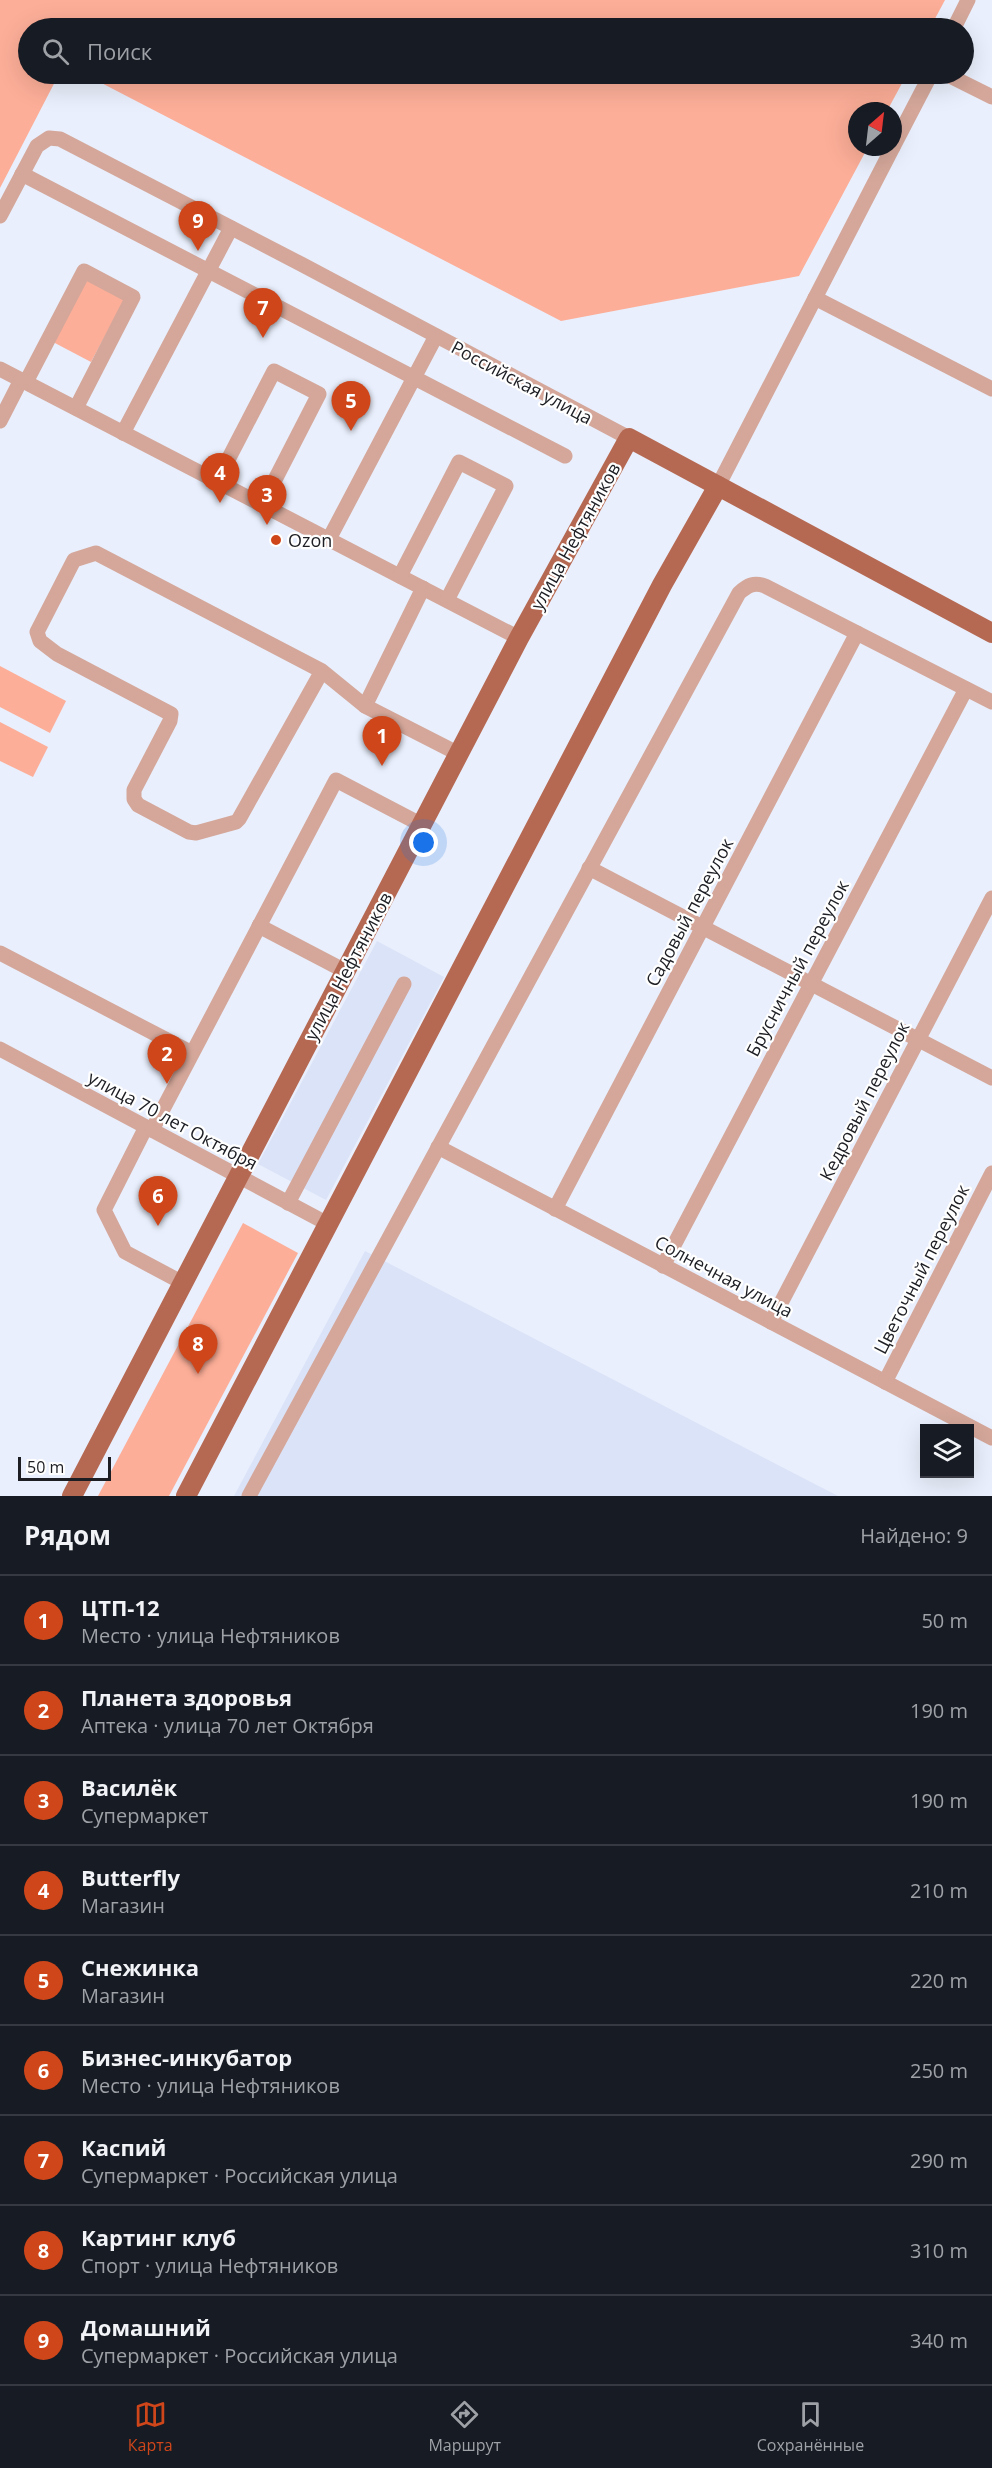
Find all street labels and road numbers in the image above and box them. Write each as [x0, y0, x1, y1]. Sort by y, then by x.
street label: Российская улица [447, 335, 597, 429]
street label: улица Нефтяников [525, 458, 625, 614]
street label: Садовый переулок [640, 833, 739, 990]
street label: Брусничный переулок [740, 875, 854, 1060]
street label: улица Нефтяников [299, 888, 397, 1044]
street label: Кедровый переулок [813, 1017, 915, 1185]
street label: улица 70 лет Октября [84, 1065, 262, 1175]
street label: Цветочный переулок [868, 1180, 974, 1358]
street label: Солнечная улица [651, 1229, 797, 1323]

